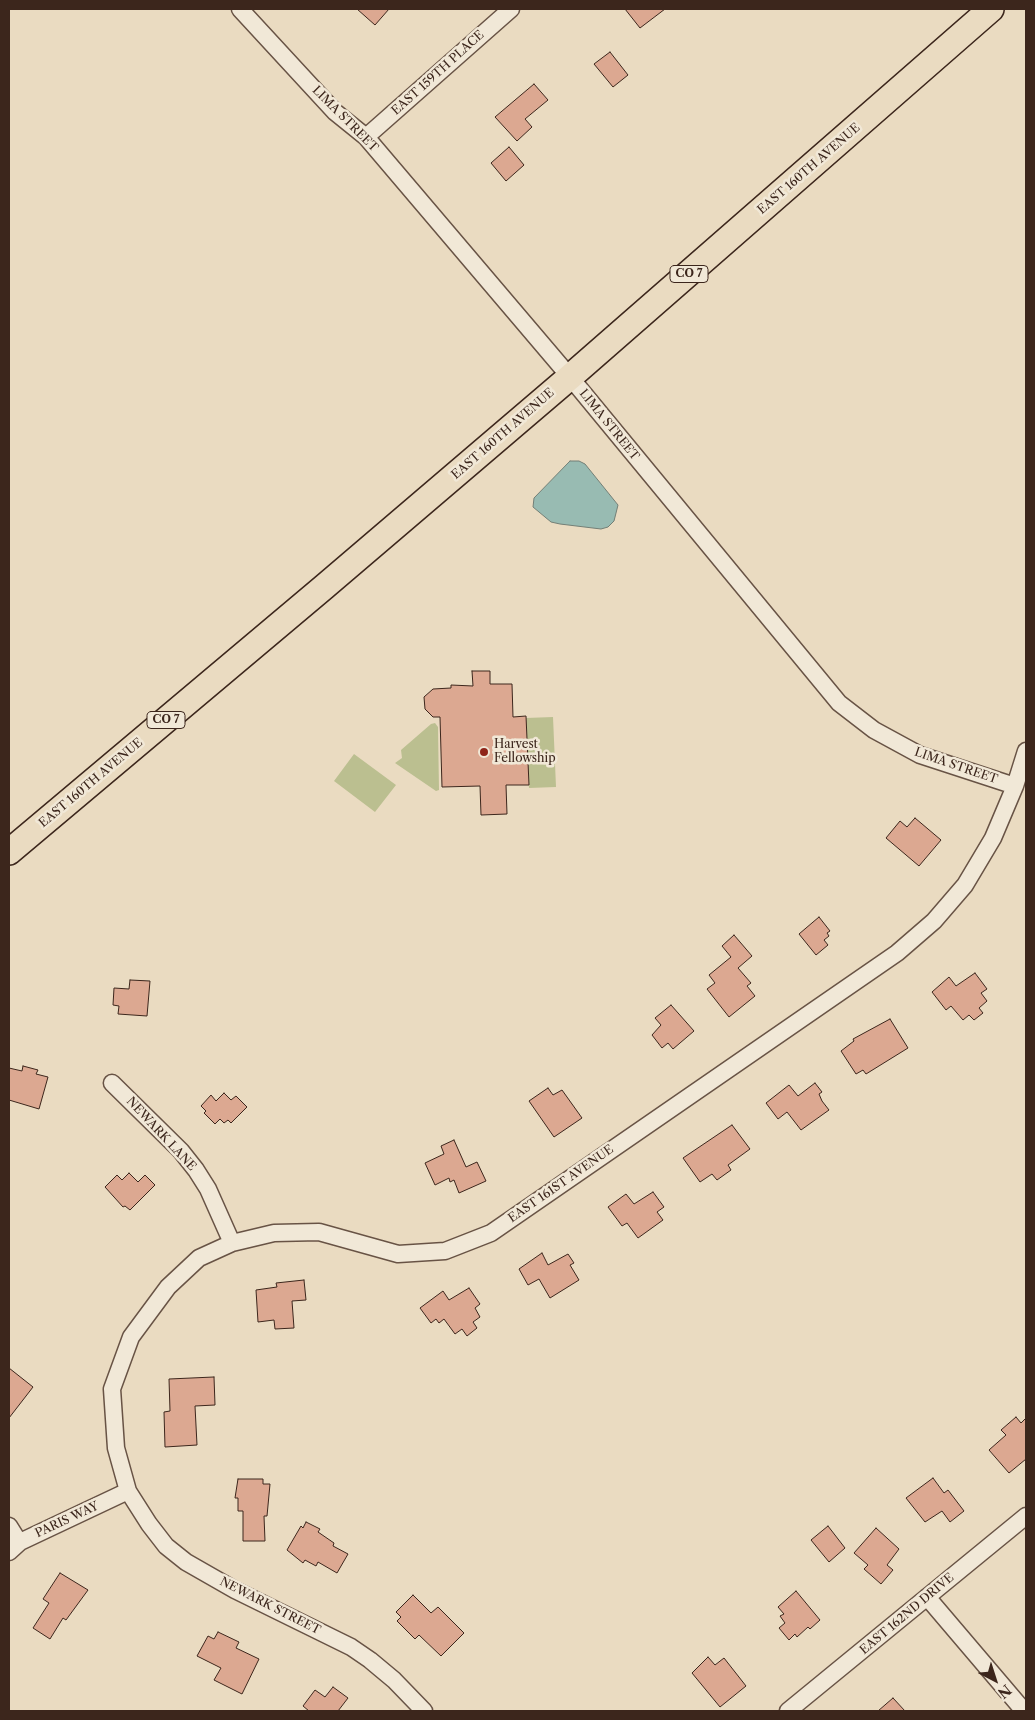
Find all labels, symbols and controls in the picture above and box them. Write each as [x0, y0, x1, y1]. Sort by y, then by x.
street label: EAST 159TH PLACE [389, 28, 487, 118]
street label: LIMA STREET [309, 83, 381, 155]
street label: EAST 160TH AVENUE [755, 121, 863, 217]
road number: CO 7 [670, 266, 708, 282]
street label: EAST 160TH AVENUE [449, 386, 557, 482]
street label: LIMA STREET [576, 387, 642, 463]
road number: CO 7 [147, 712, 185, 728]
street label: EAST 160TH AVENUE [36, 735, 146, 831]
place label: Harvest Fellowship [494, 738, 556, 766]
street label: LIMA STREET [912, 745, 1000, 787]
marker: Harvest Fellowship [478, 746, 490, 758]
street label: NEWARK LANE [123, 1094, 199, 1174]
street label: EAST 161ST AVENUE [506, 1142, 616, 1226]
street label: PARIS WAY [33, 1499, 101, 1541]
street label: EAST 162ND DRIVE [857, 1571, 957, 1657]
street label: NEWARK STREET [217, 1574, 323, 1638]
north arrow [970, 1655, 1020, 1705]
text: N [994, 1681, 1015, 1702]

